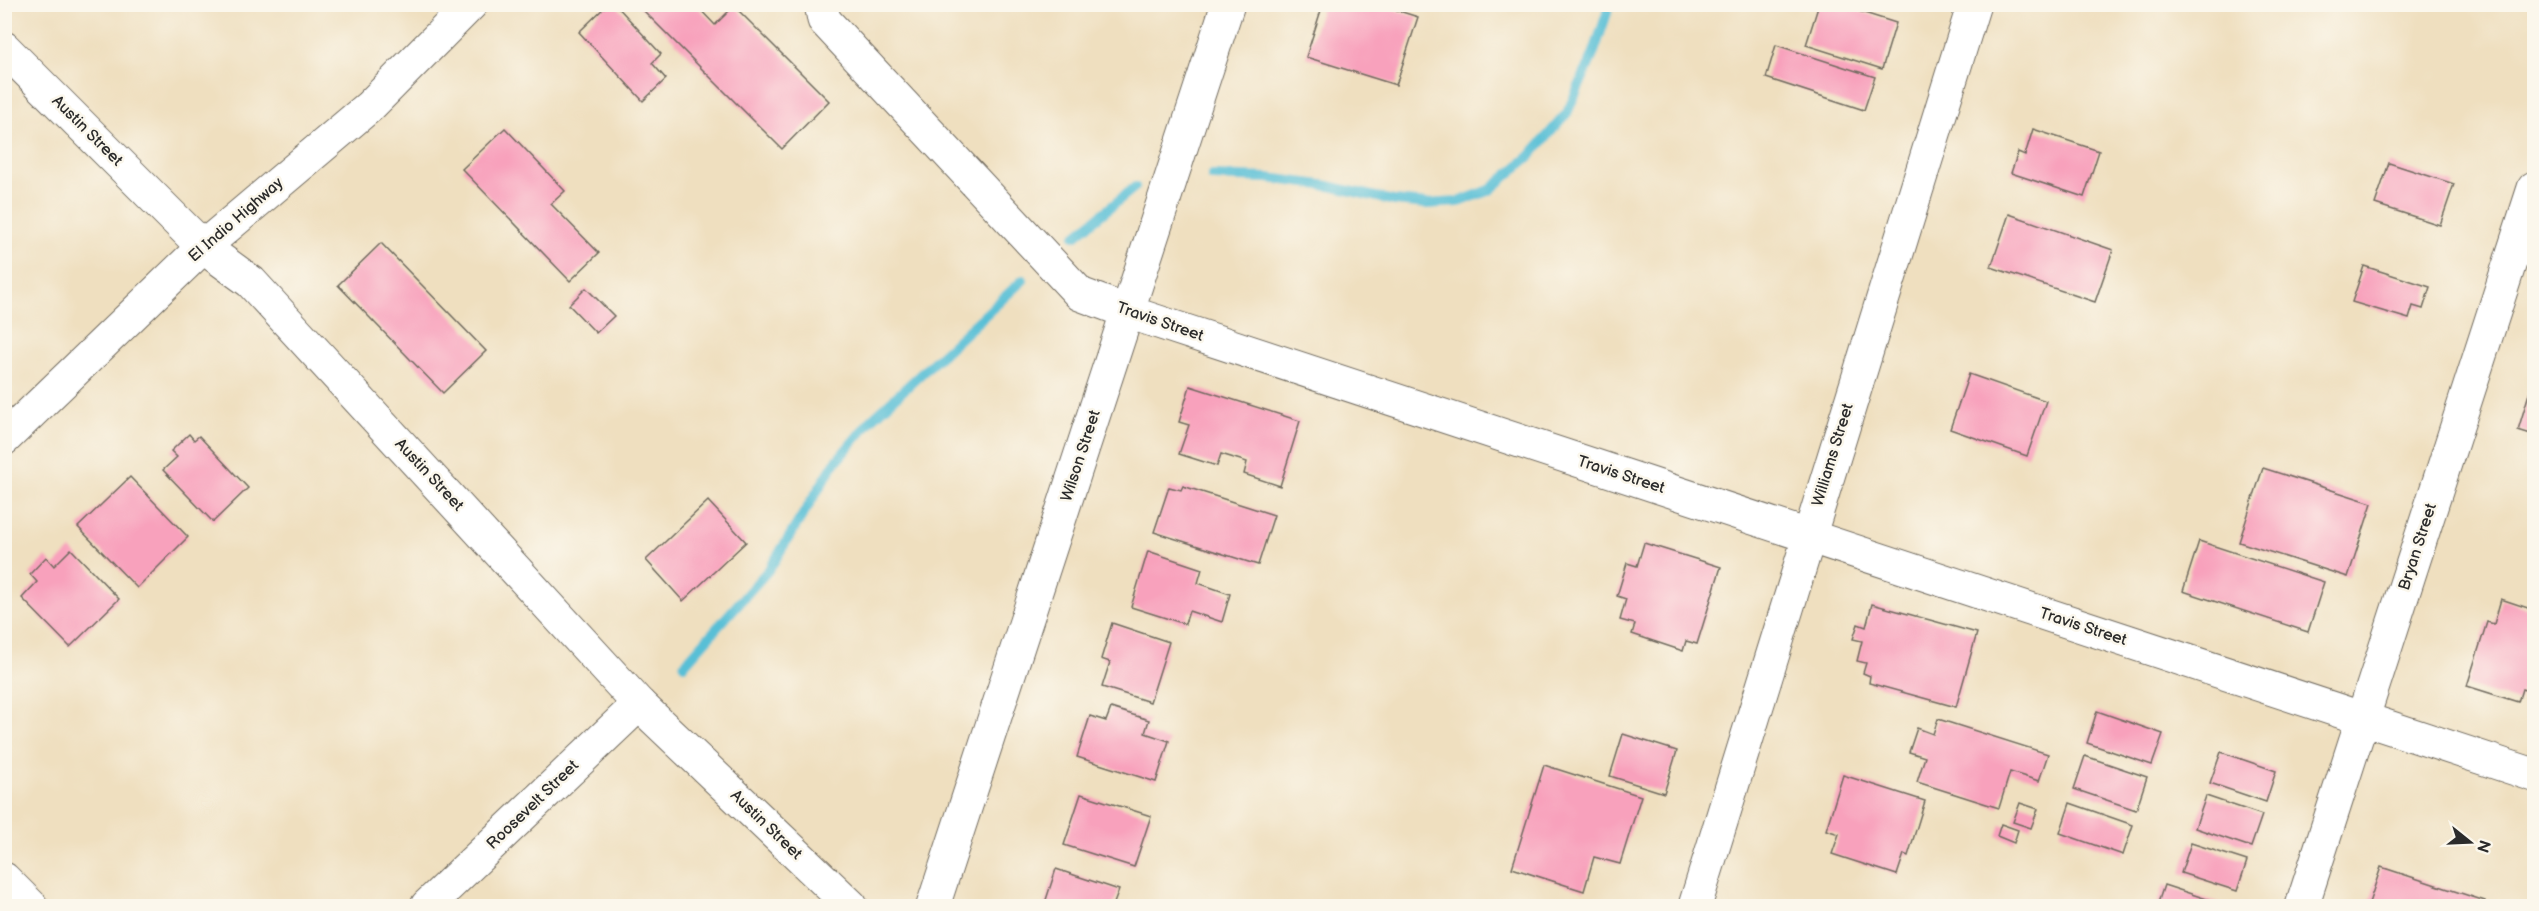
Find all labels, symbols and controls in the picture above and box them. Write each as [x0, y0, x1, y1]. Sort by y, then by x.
street label: Austin Street [48, 92, 126, 170]
street label: El Indio Highway [185, 173, 288, 266]
street label: Travis Street [1114, 298, 1206, 346]
street label: Williams Street [1808, 401, 1858, 509]
street label: Wilson Street [1057, 408, 1105, 504]
street label: Austin Street [391, 435, 467, 515]
street label: Travis Street [1575, 452, 1667, 498]
street label: Bryan Street [2395, 501, 2441, 593]
street label: Travis Street [2037, 604, 2129, 650]
street label: Roosevelt Street [483, 756, 583, 854]
street label: Austin Street [726, 786, 806, 864]
north arrow [2440, 812, 2500, 872]
text: N [2472, 838, 2494, 855]

